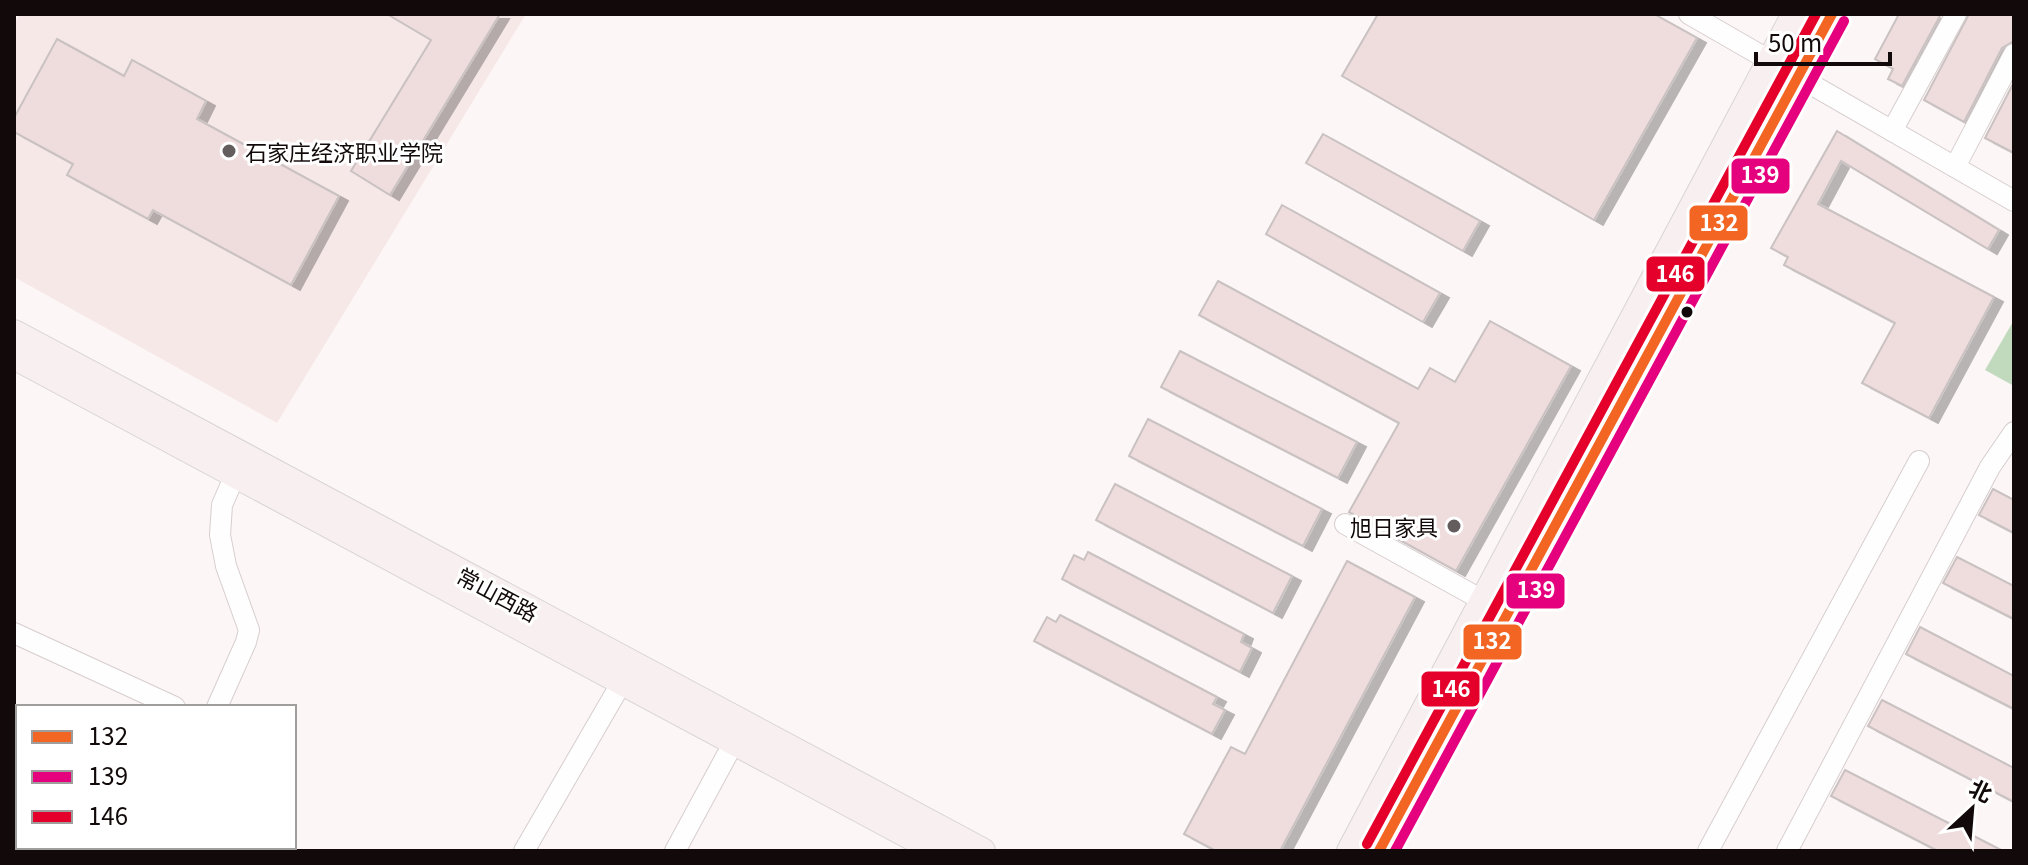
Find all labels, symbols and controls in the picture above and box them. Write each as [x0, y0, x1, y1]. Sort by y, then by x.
scale bar [1756, 16, 1890, 66]
text: 50 m [1768, 24, 1822, 59]
place label: 石家庄经济职业学院 [245, 135, 443, 167]
marker: 石家庄经济职业学院 [220, 142, 238, 160]
line badge: 139 [1730, 157, 1791, 195]
text: 139 [1741, 157, 1779, 189]
line badge: 132 [1688, 204, 1749, 242]
text: 132 [1700, 205, 1738, 237]
line badge: 146 [1645, 255, 1706, 293]
text: 146 [1656, 256, 1694, 288]
unlabelled marker [1679, 304, 1695, 320]
place label: 旭日家具 [1350, 510, 1438, 542]
marker: 旭日家具 [1445, 517, 1463, 535]
street label: 常山西路 [452, 558, 544, 628]
line badge: 139 [1505, 572, 1566, 610]
text: 139 [1517, 572, 1555, 604]
line badge: 132 [1462, 623, 1523, 661]
text: 132 [1473, 623, 1511, 655]
line badge: 146 [1420, 670, 1481, 708]
text: 146 [1432, 671, 1470, 703]
legend [16, 705, 296, 849]
text: 132 [88, 717, 128, 752]
text: 139 [88, 757, 128, 792]
north arrow [1932, 769, 2012, 849]
text: 北 [1965, 770, 1999, 808]
text: 146 [88, 797, 128, 832]

